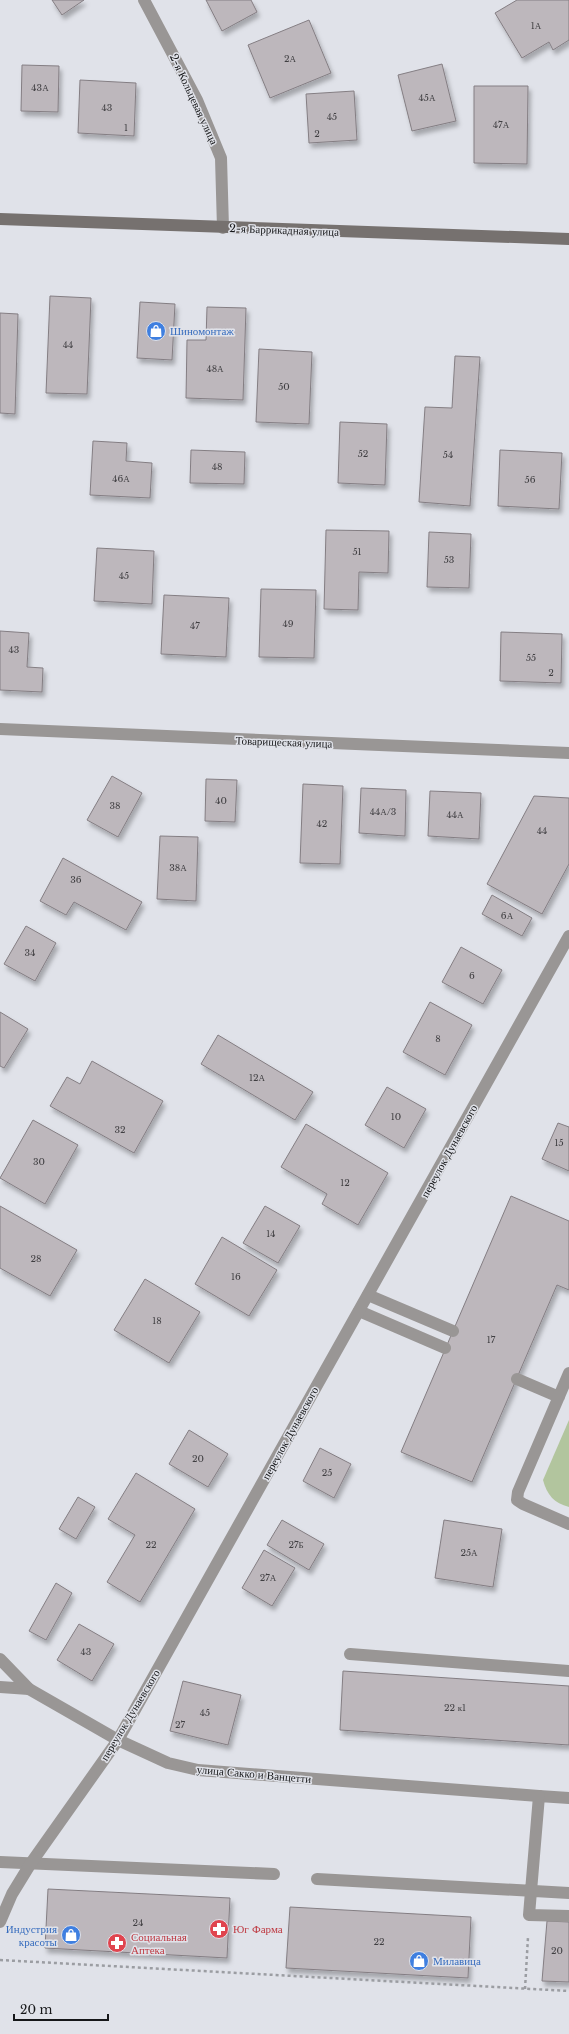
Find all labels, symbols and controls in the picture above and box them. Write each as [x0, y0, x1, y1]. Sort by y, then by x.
house number: 1А [531, 20, 542, 31]
street label: 2-я Кольцевая улица [167, 51, 221, 147]
house number: 2А [284, 53, 297, 64]
house number: 43А [31, 82, 49, 93]
house number: 45А [419, 92, 436, 103]
house number: 43 [102, 102, 112, 113]
house number: 45 [327, 111, 337, 122]
house number: 47А [493, 119, 510, 130]
house number: 1 [124, 122, 128, 133]
house number: 2 [314, 128, 320, 139]
street label: 2-я Баррикадная улица [229, 221, 339, 239]
shop icon: Шиномонтаж [145, 320, 167, 342]
place label: Шиномонтаж [170, 324, 234, 338]
house number: 44 [63, 339, 73, 350]
house number: 48А [206, 363, 224, 374]
house number: 50 [278, 381, 290, 392]
house number: 52 [358, 448, 368, 459]
house number: 54 [443, 449, 453, 460]
house number: 48 [212, 461, 222, 472]
house number: 46А [112, 473, 130, 484]
house number: 56 [525, 474, 536, 485]
house number: 51 [352, 546, 362, 557]
house number: 53 [444, 554, 454, 565]
house number: 45 [119, 570, 129, 581]
house number: 49 [282, 618, 294, 629]
house number: 47 [190, 620, 200, 631]
house number: 43 [9, 644, 19, 655]
house number: 55 [526, 652, 536, 663]
house number: 2 [548, 667, 554, 678]
street label: Товарищеская улица [235, 733, 333, 751]
house number: 40 [215, 795, 227, 806]
house number: 38 [110, 800, 121, 811]
house number: 44А/3 [370, 806, 396, 817]
house number: 44А [446, 809, 464, 820]
house number: 42 [317, 818, 327, 829]
house number: 44 [537, 825, 547, 836]
house number: 38А [169, 862, 187, 873]
house number: 36 [70, 874, 82, 885]
house number: 6А [501, 910, 514, 921]
house number: 34 [25, 947, 35, 958]
house number: 6 [469, 970, 475, 981]
house number: 8 [435, 1033, 441, 1044]
house number: 12А [249, 1072, 266, 1083]
street label: переулок Дунаевского [418, 1102, 481, 1200]
house number: 10 [391, 1111, 401, 1122]
house number: 32 [114, 1124, 126, 1135]
house number: 15 [554, 1137, 564, 1148]
house number: 30 [33, 1156, 45, 1167]
house number: 12 [340, 1177, 350, 1188]
house number: 14 [266, 1228, 276, 1239]
house number: 28 [31, 1253, 42, 1264]
house number: 16 [231, 1271, 241, 1282]
house number: 18 [152, 1315, 162, 1326]
house number: 17 [487, 1334, 496, 1345]
street label: переулок Дунаевского [259, 1384, 322, 1482]
house number: 20 [192, 1453, 204, 1464]
house number: 25 [322, 1467, 332, 1478]
house number: 22 [145, 1539, 157, 1550]
house number: 27Б [288, 1539, 304, 1550]
house number: 25А [460, 1547, 478, 1558]
house number: 27А [260, 1572, 277, 1583]
house number: 43 [81, 1646, 91, 1657]
street label: переулок Дунаевского [97, 1666, 163, 1763]
house number: 22 к1 [444, 1702, 466, 1713]
house number: 45 [200, 1707, 210, 1718]
house number: 27 [175, 1719, 186, 1730]
street label: улица Сакко и Ванцетти [196, 1762, 312, 1786]
house number: 24 [133, 1917, 143, 1928]
pharmacy icon: Юг Фарма [208, 1918, 230, 1940]
place label: Индустрия красоты [6, 1922, 58, 1949]
place label: Юг Фарма [233, 1922, 283, 1936]
shop icon: Индустрия красоты [60, 1924, 82, 1946]
place label: Социальная Аптека [131, 1930, 187, 1957]
pharmacy icon: Социальная Аптека [106, 1932, 128, 1954]
house number: 22 [373, 1936, 385, 1947]
house number: 20 [551, 1945, 563, 1956]
shop icon: Милавица [408, 1950, 430, 1972]
place label: Милавица [433, 1954, 481, 1968]
scale bar [14, 1996, 108, 2022]
text: 20 m [20, 2002, 52, 2017]

